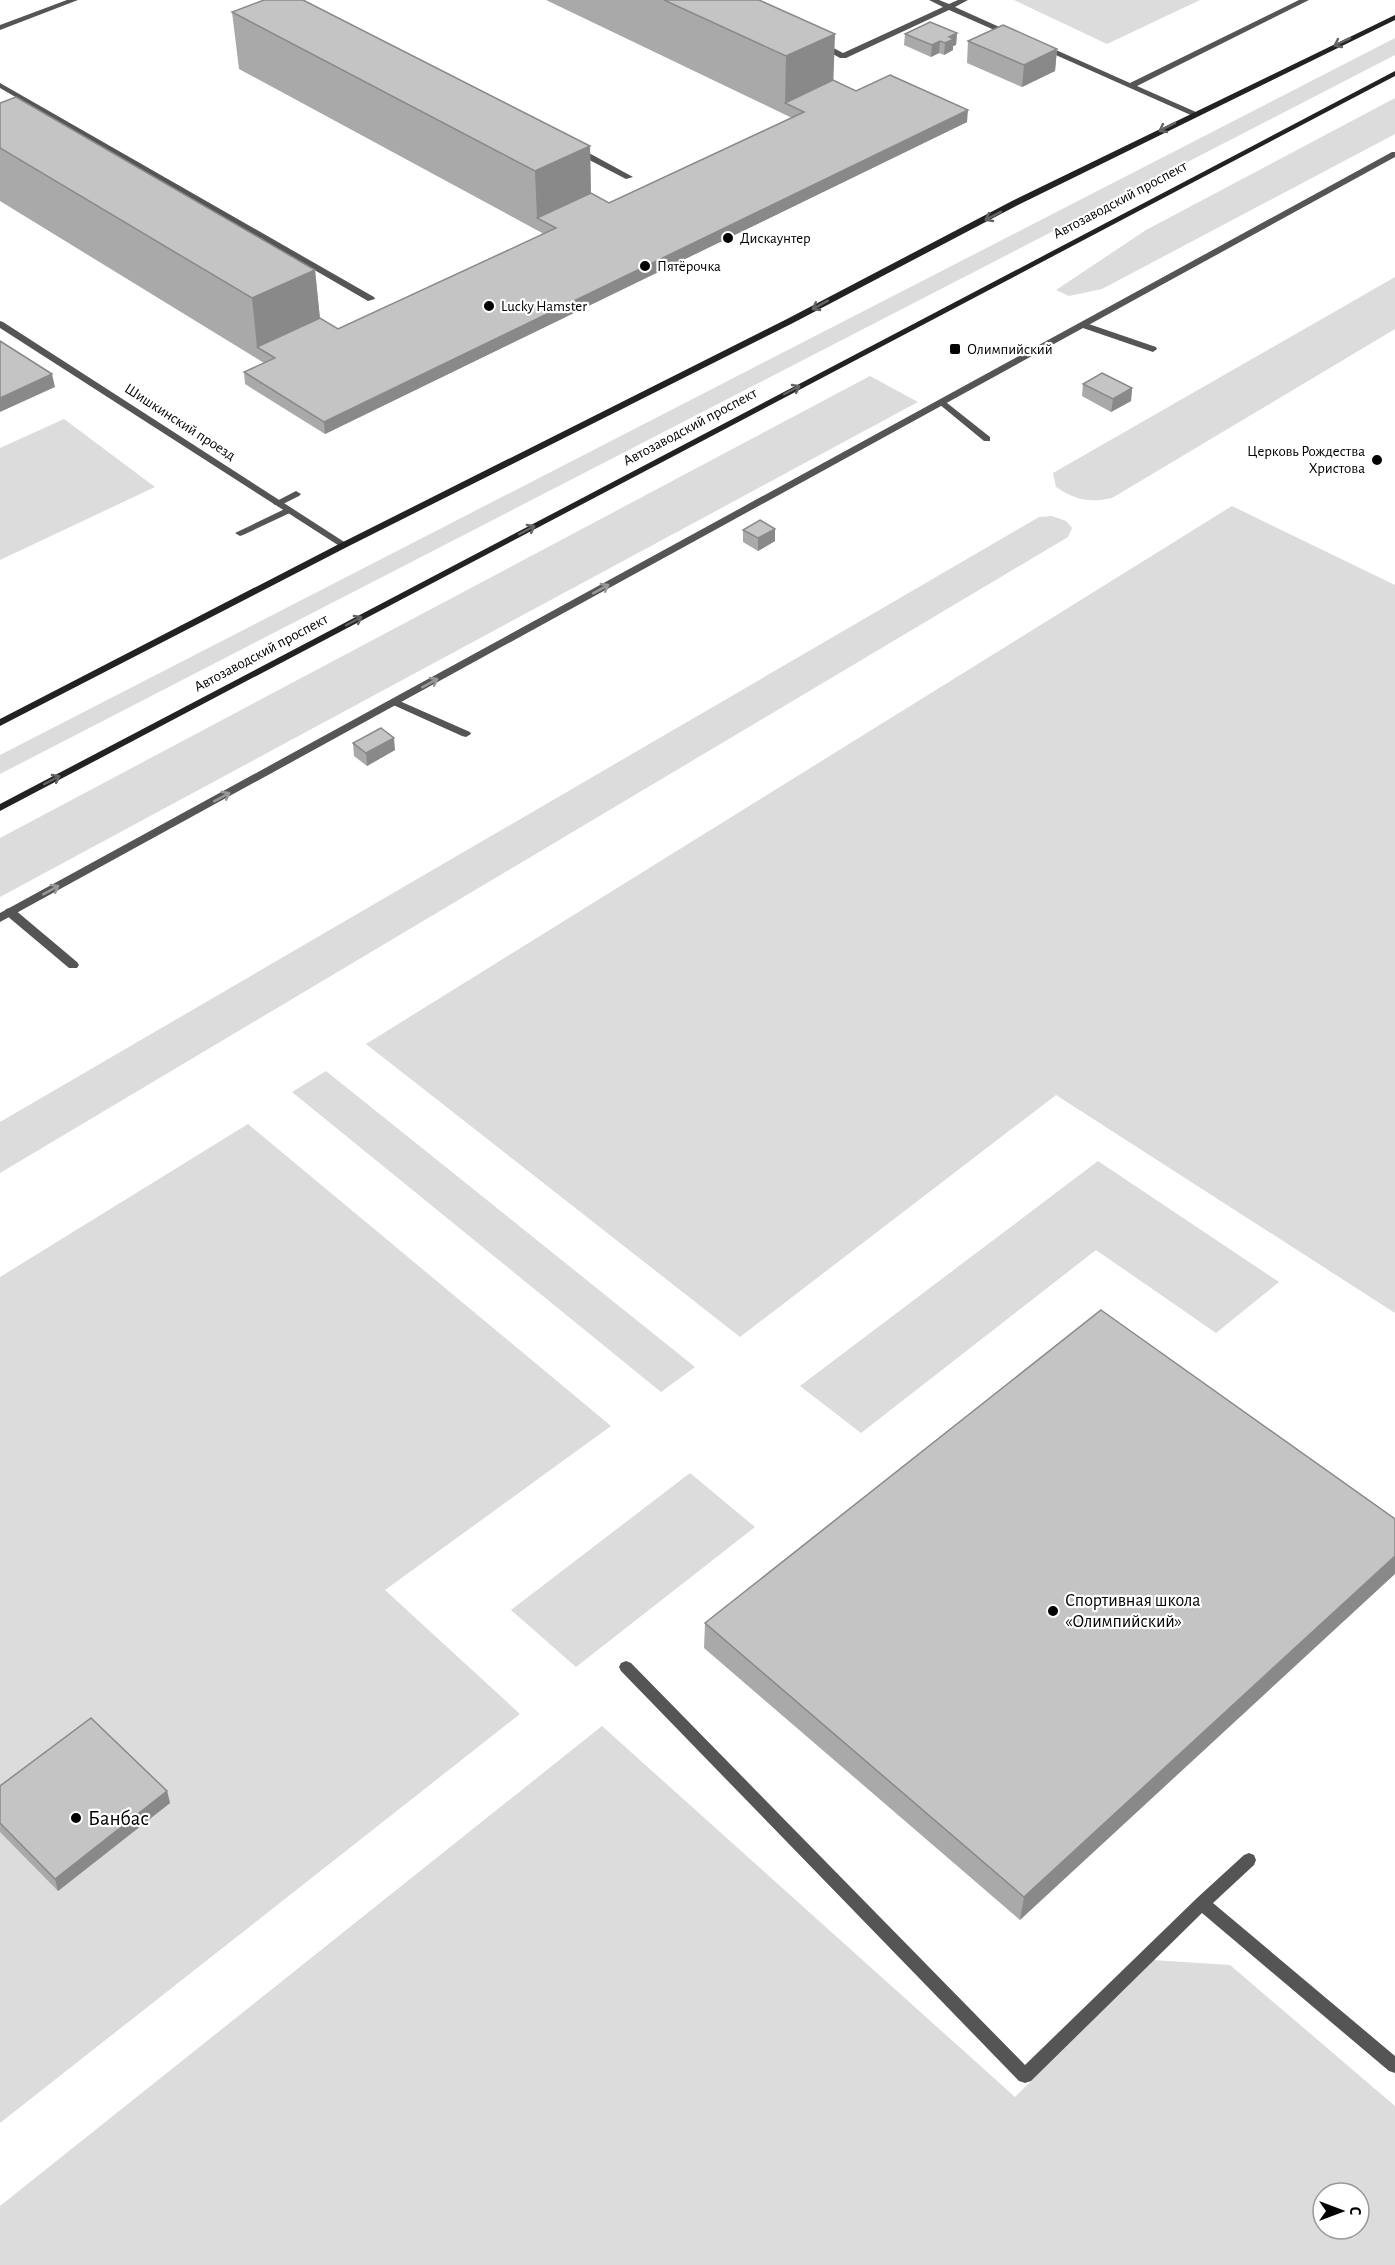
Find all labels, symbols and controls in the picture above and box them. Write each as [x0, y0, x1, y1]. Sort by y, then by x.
one-way arrow [1334, 36, 1352, 48]
one-way arrow [1159, 121, 1176, 133]
street label: Автозаводский проспект [1051, 158, 1190, 242]
one-way arrow [984, 210, 1002, 222]
marker: Дискаунтер [721, 231, 735, 245]
place label: Дискаунтер [740, 231, 811, 246]
marker: Пятёрочка [638, 259, 652, 273]
place label: Пятёрочка [657, 259, 721, 274]
marker: Lucky Hamster [482, 299, 496, 313]
place label: Lucky Hamster [501, 299, 587, 314]
one-way arrow [812, 299, 829, 311]
marker: Олимпийский [948, 342, 962, 356]
place label: Олимпийский [967, 342, 1053, 357]
street label: Шишкинский проезд [122, 381, 238, 463]
one-way arrow [783, 384, 800, 396]
street label: Автозаводский проспект [621, 385, 760, 469]
place label: Церковь Рождества Христова [1247, 444, 1365, 476]
marker: Церковь Рождества Христова [1370, 453, 1384, 467]
one-way arrow [518, 524, 535, 536]
one-way arrow [592, 583, 610, 594]
street label: Автозаводский проспект [192, 611, 331, 695]
one-way arrow [345, 615, 363, 626]
one-way arrow [421, 677, 439, 688]
one-way arrow [42, 774, 60, 785]
one-way arrow [213, 791, 231, 802]
one-way arrow [42, 884, 60, 895]
place label: Спортивная школа «Олимпийский» [1065, 1592, 1201, 1631]
marker: Спортивная школа «Олимпийский» [1046, 1604, 1060, 1618]
place label: Банбас [88, 1808, 149, 1829]
marker: Банбас [69, 1811, 83, 1825]
north arrow [1311, 2181, 1371, 2241]
text: С [1347, 2207, 1363, 2216]

